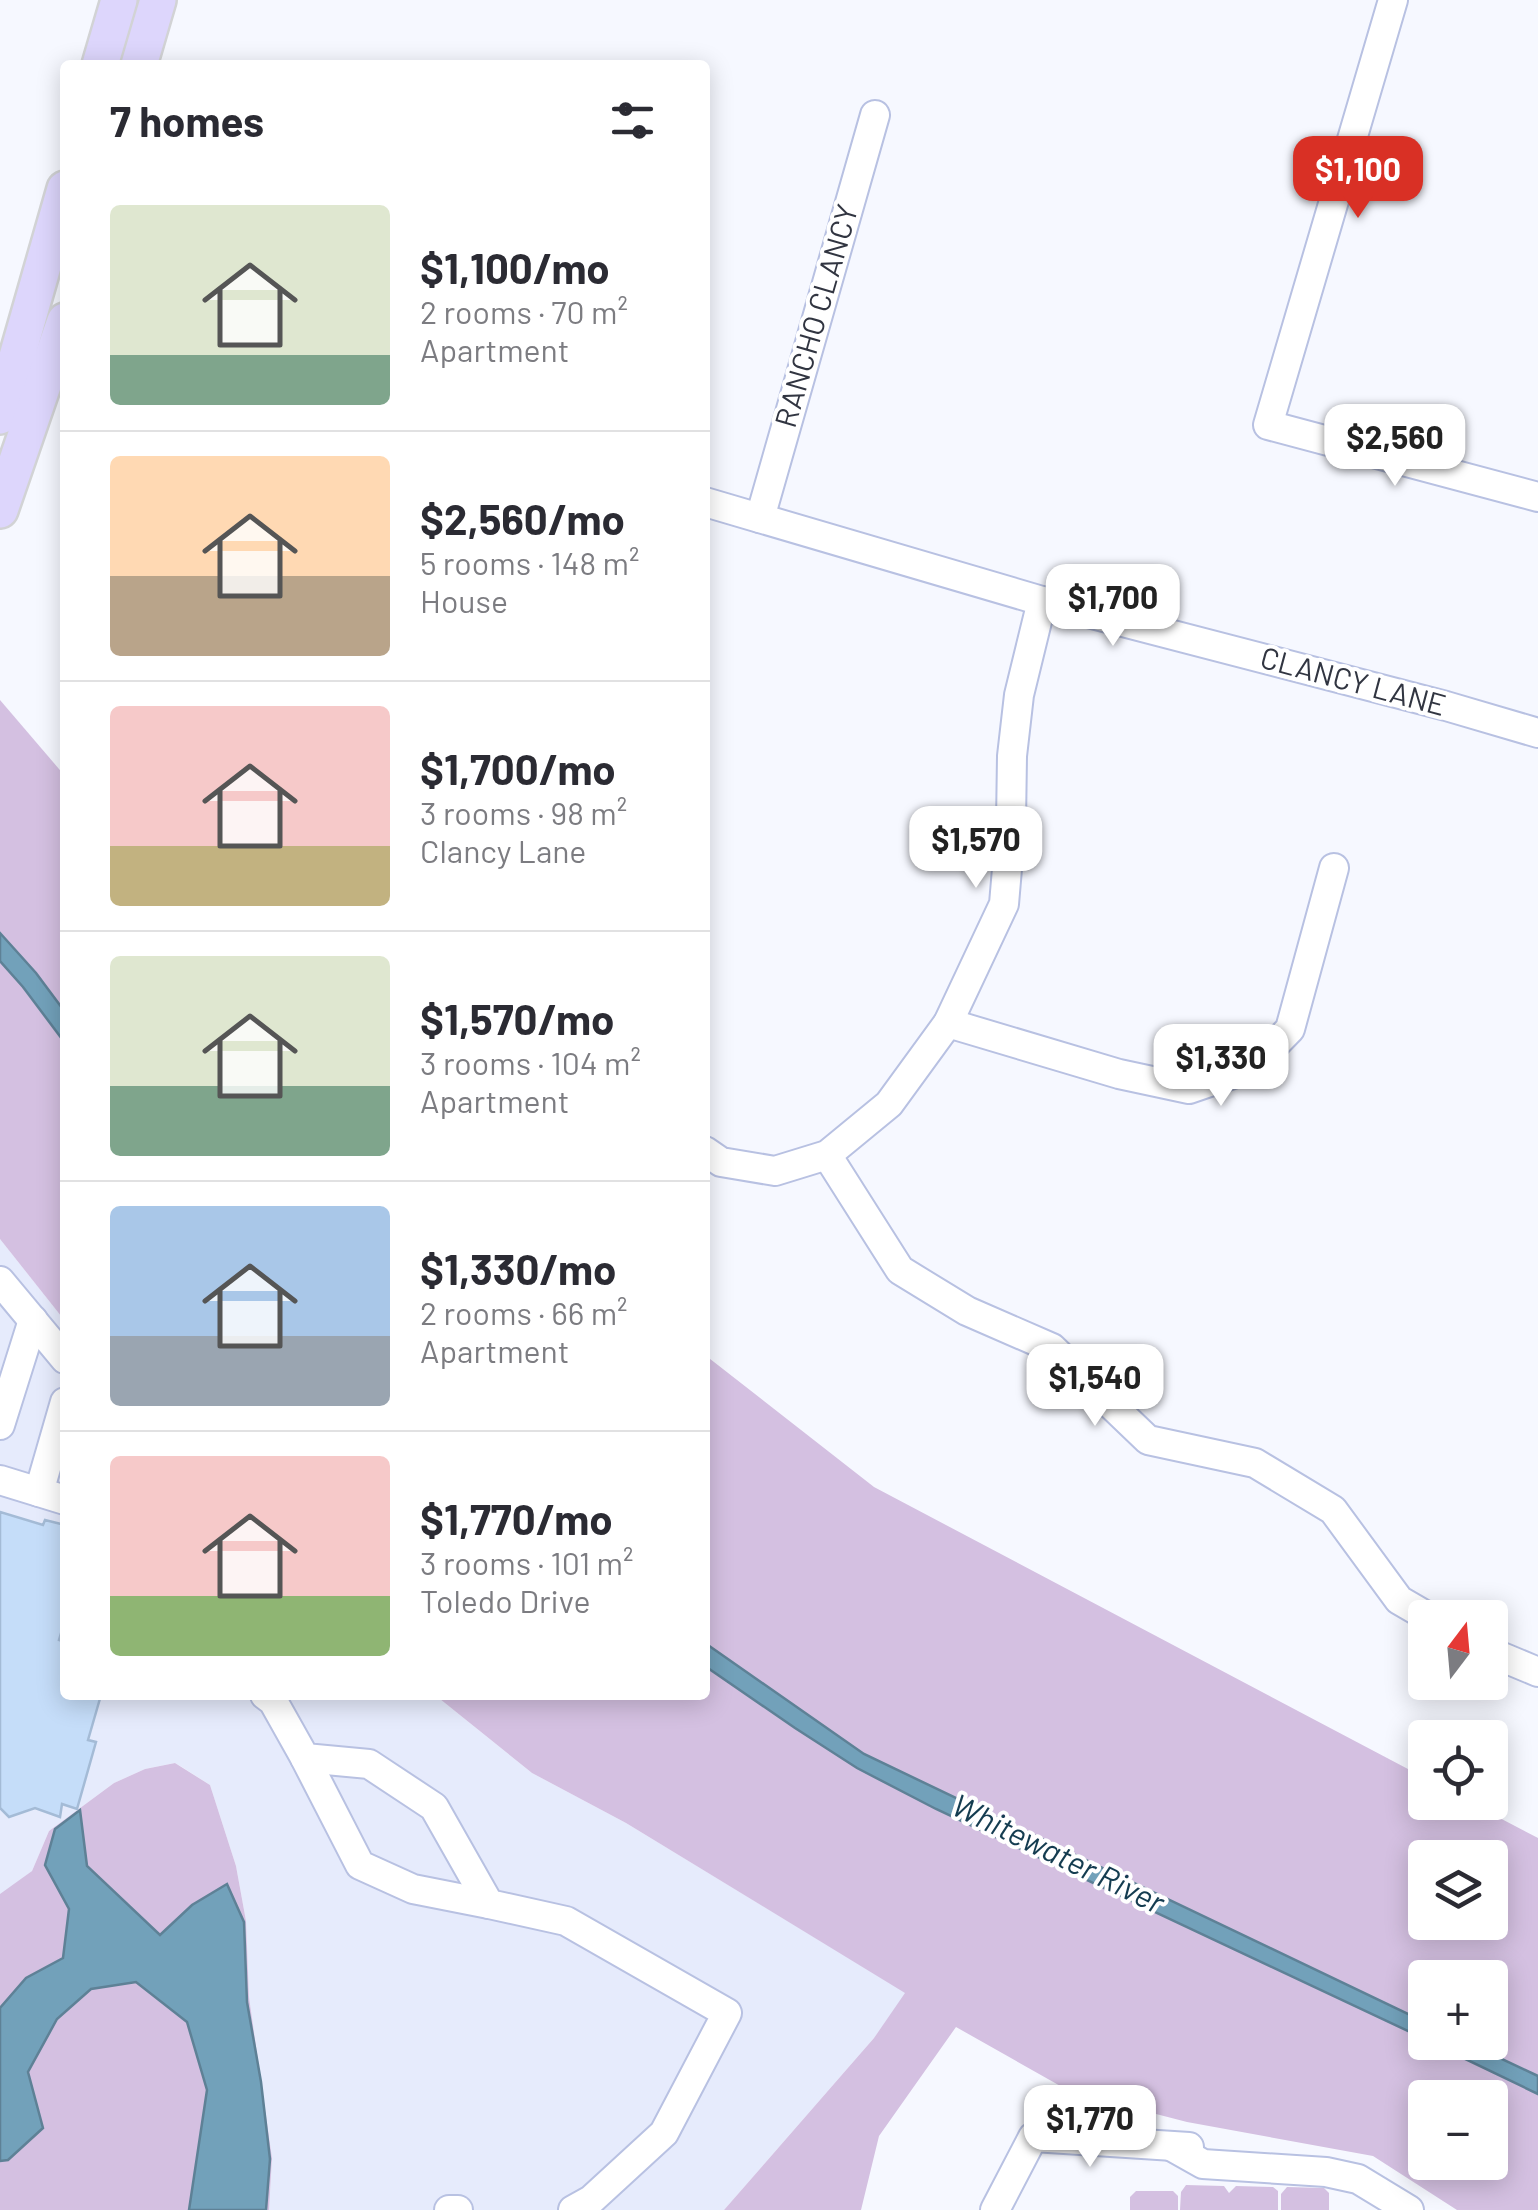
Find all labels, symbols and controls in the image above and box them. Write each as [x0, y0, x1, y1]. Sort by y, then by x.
icon: filters [605, 93, 660, 148]
text: 7 homes [110, 95, 264, 145]
pin: $1,100 [1277, 136, 1439, 221]
text: $1,100 [1315, 149, 1401, 187]
street label: RANCHO CLANCY [766, 200, 864, 431]
text: $1,100/mo [420, 242, 610, 292]
icon: home [190, 245, 310, 365]
text: 2 rooms · 70 m² [420, 292, 628, 330]
text: Apartment [420, 330, 569, 368]
pin: $2,560 [1314, 404, 1476, 489]
text: $2,560 [1346, 417, 1444, 455]
text: $2,560/mo [420, 493, 625, 543]
icon: home [190, 496, 310, 616]
text: 5 rooms · 148 m² [420, 543, 639, 581]
pin: $1,700 [1032, 564, 1194, 649]
text: $1,700 [1068, 577, 1158, 615]
text: House [420, 581, 508, 619]
street label: CLANCY LANE [1257, 638, 1450, 722]
text: $1,700/mo [420, 743, 616, 793]
icon: home [190, 746, 310, 866]
text: 3 rooms · 98 m² [420, 793, 627, 831]
pin: $1,570 [895, 806, 1057, 891]
text: $1,570 [931, 819, 1021, 857]
text: Clancy Lane [420, 831, 586, 869]
text: $1,570/mo [420, 993, 614, 1043]
icon: home [190, 996, 310, 1116]
pin: $1,330 [1140, 1024, 1302, 1109]
text: $1,330 [1176, 1037, 1266, 1075]
text: 3 rooms · 104 m² [420, 1043, 641, 1081]
text: Apartment [420, 1081, 569, 1119]
text: $1,330/mo [420, 1243, 616, 1293]
icon: home [190, 1246, 310, 1366]
text: 2 rooms · 66 m² [420, 1293, 628, 1331]
text: Apartment [420, 1331, 569, 1369]
pin: $1,540 [1014, 1344, 1176, 1429]
text: $1,540 [1049, 1357, 1141, 1395]
text: $1,770/mo [420, 1493, 613, 1543]
icon: home [190, 1496, 310, 1616]
text: 3 rooms · 101 m² [420, 1543, 634, 1581]
text: Toledo Drive [420, 1581, 590, 1619]
north arrow [1408, 1600, 1508, 1700]
map controls [1408, 1600, 1508, 2180]
button: locate [1408, 1720, 1508, 1820]
water label: Whitewater River [947, 1784, 1173, 1921]
button: layers [1408, 1840, 1508, 1940]
button: + [1408, 1960, 1508, 2060]
button: − [1408, 2080, 1508, 2180]
pin: $1,770 [1009, 2085, 1171, 2170]
text: $1,770 [1046, 2098, 1134, 2136]

